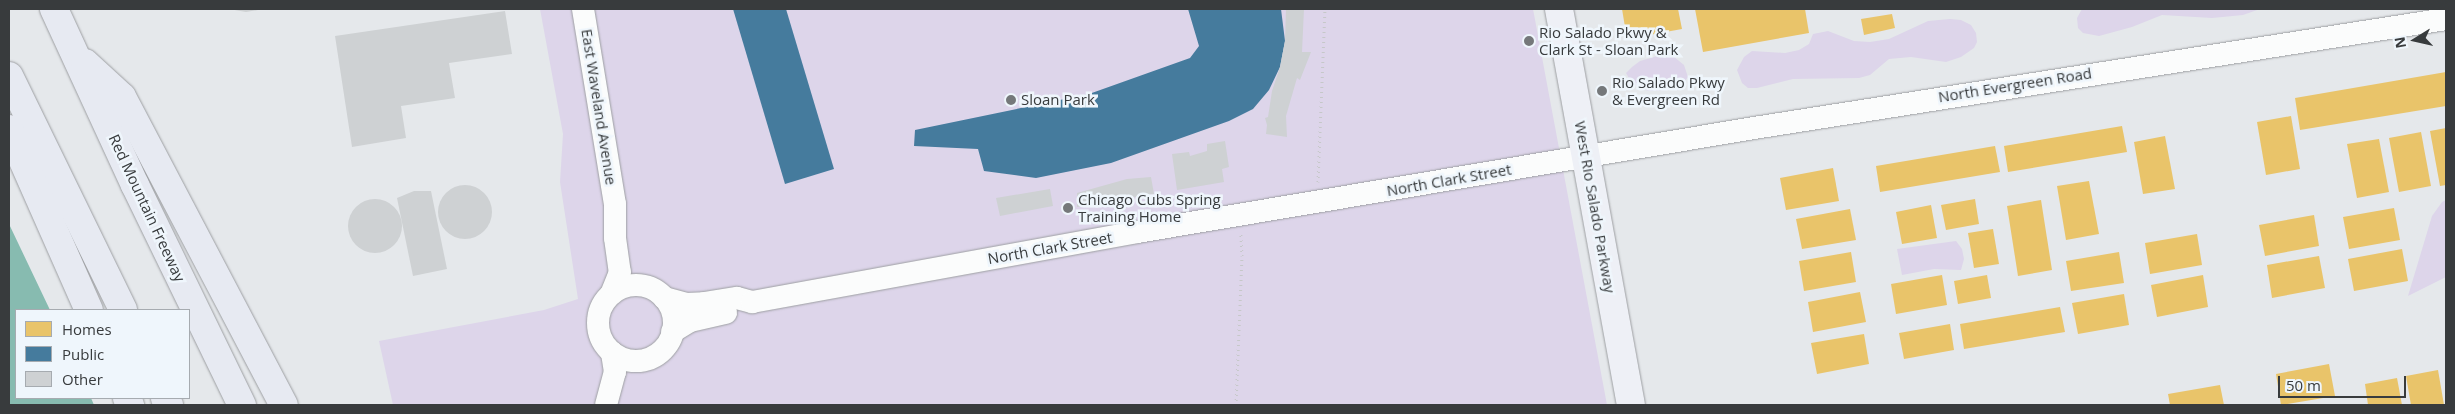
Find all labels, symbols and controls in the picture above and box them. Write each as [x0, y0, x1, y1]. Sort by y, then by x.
north arrow [2390, 15, 2440, 65]
place label: Rio Salado Pkwy & Clark St - Sloan Park [1539, 23, 1679, 58]
street label: East Waveland Avenue [578, 28, 620, 186]
marker: Rio Salado Pkwy & Clark St - Sloan Park [1523, 35, 1535, 47]
text: N [2389, 35, 2410, 50]
street label: North Evergreen Road [1937, 64, 2093, 106]
place label: Rio Salado Pkwy & Evergreen Rd [1612, 73, 1725, 108]
marker: Rio Salado Pkwy & Evergreen Rd [1596, 85, 1608, 97]
place label: Sloan Park [1021, 91, 1095, 109]
marker: Sloan Park [1005, 94, 1017, 106]
street label: West Rio Salado Parkway [1571, 120, 1619, 294]
street label: Red Mountain Freeway [105, 132, 189, 284]
street label: North Clark Street [1385, 160, 1513, 200]
place label: Chicago Cubs Spring Training Home [1078, 190, 1221, 225]
marker: Chicago Cubs Spring Training Home [1062, 202, 1074, 214]
street label: North Clark Street [986, 228, 1114, 268]
legend [15, 309, 190, 399]
text: Homes [62, 319, 112, 339]
text: Public [62, 344, 104, 364]
scale bar [2280, 366, 2408, 398]
text: Other [62, 369, 103, 389]
text: 50 m [2286, 375, 2321, 395]

